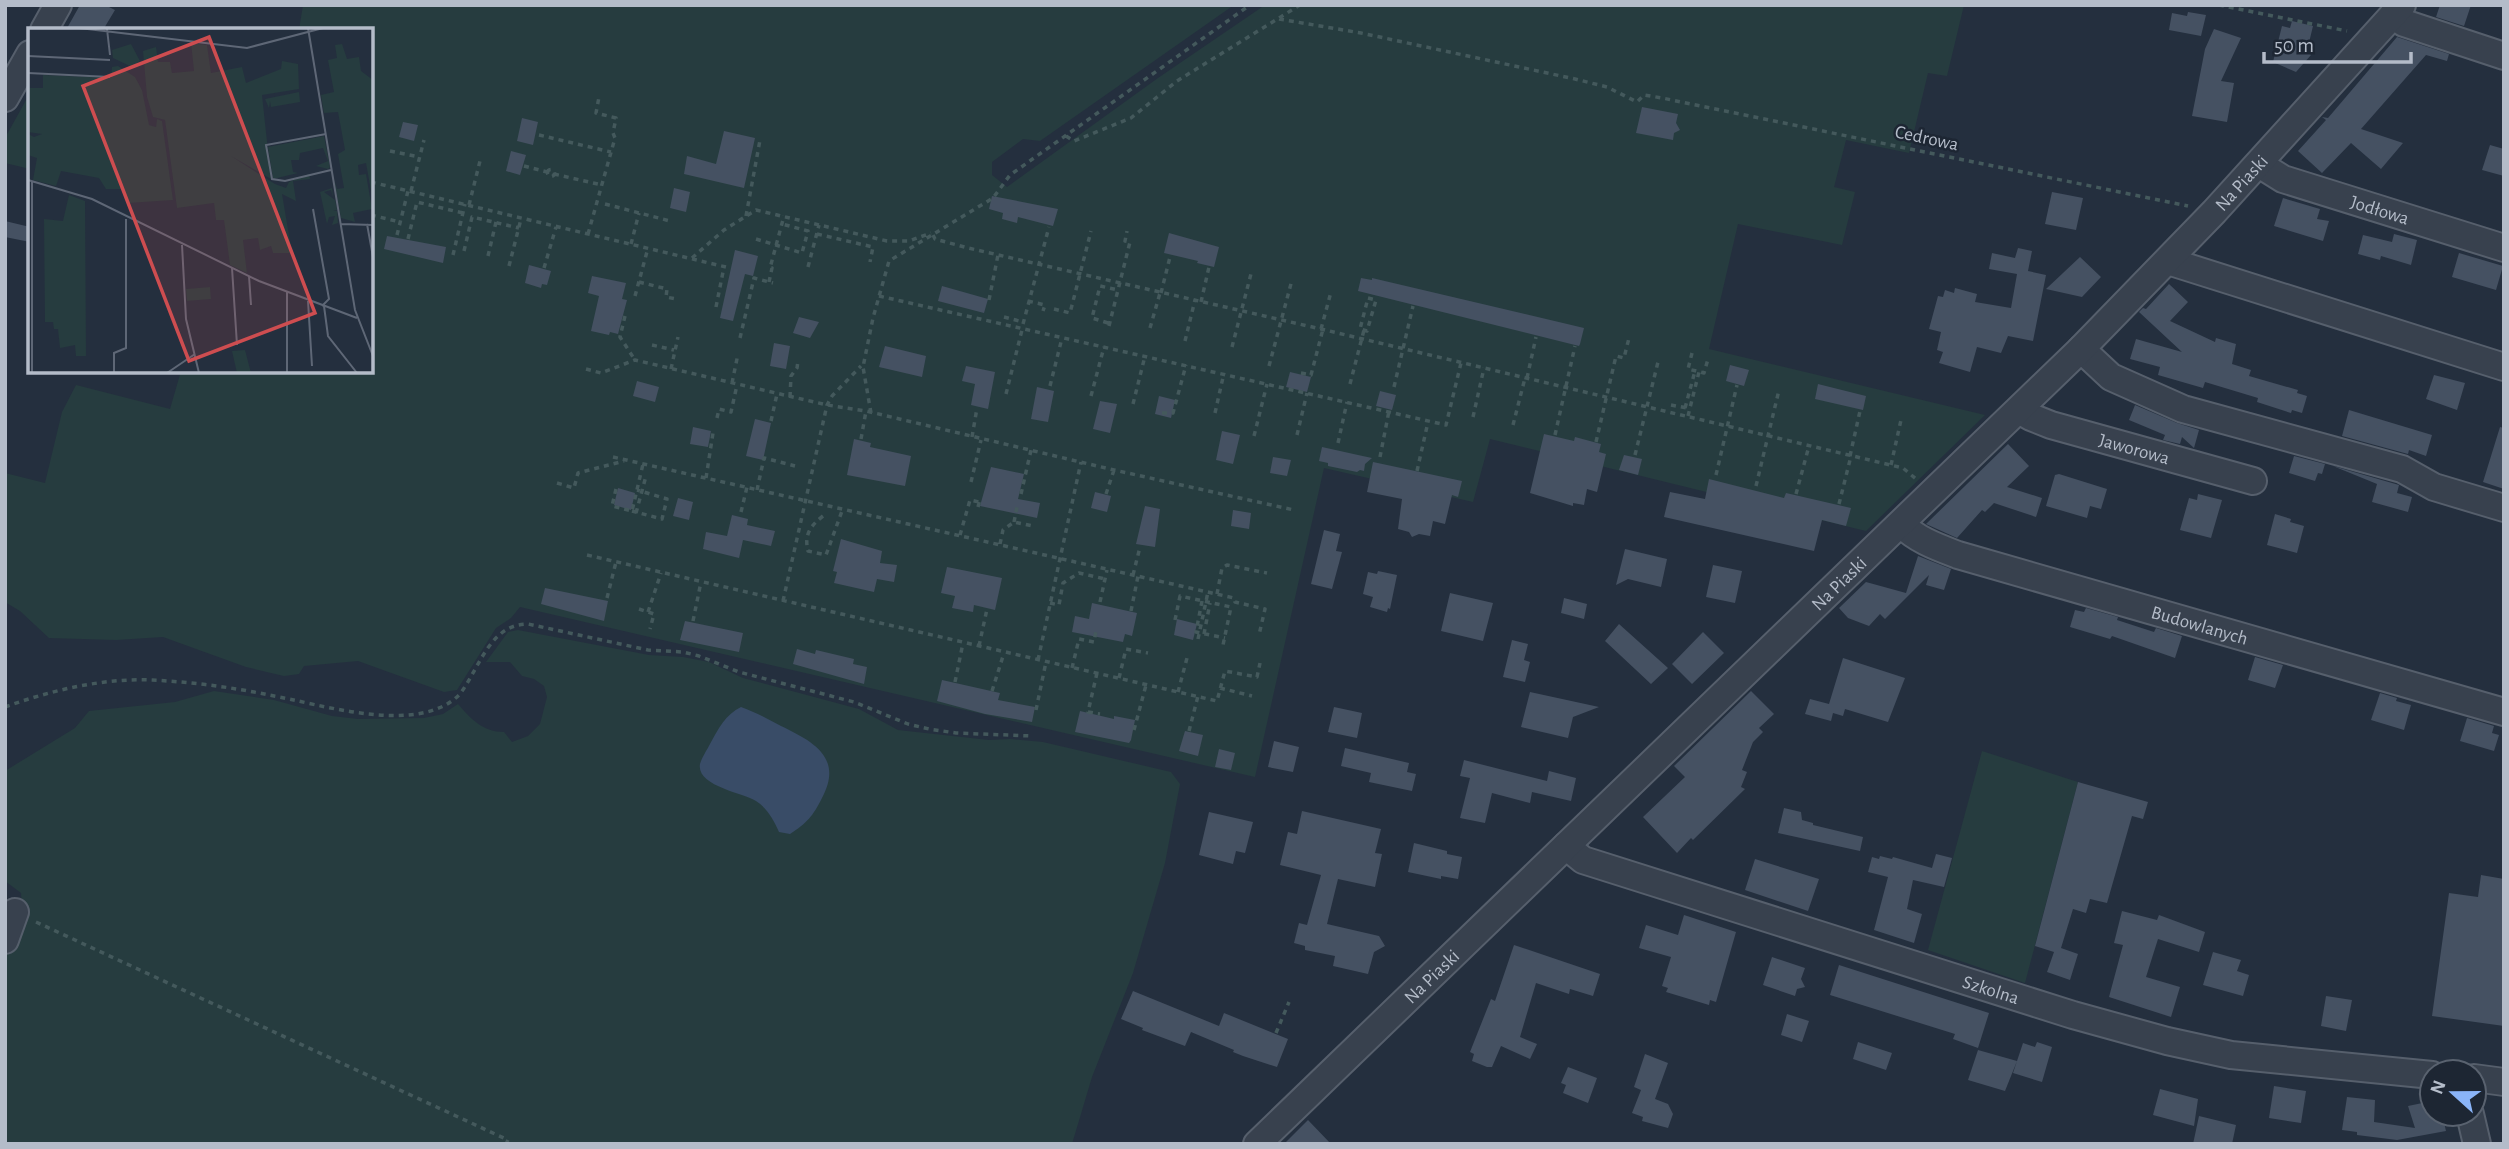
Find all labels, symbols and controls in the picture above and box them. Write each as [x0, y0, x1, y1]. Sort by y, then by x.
scale bar [2264, 21, 2411, 65]
inset map [28, 28, 373, 373]
text: 50 m [2274, 35, 2314, 56]
street label: Cedrowa [1893, 122, 1960, 155]
street label: Na Piaski [2212, 152, 2272, 215]
street label: Jodłowa [2348, 193, 2411, 229]
street label: Jaworowa [2097, 431, 2172, 468]
street label: Na Piaski [1808, 554, 1871, 615]
street label: Budowlanych [2149, 603, 2250, 649]
street label: Na Piaski [1401, 947, 1463, 1008]
street label: Szkolna [1960, 973, 2021, 1008]
north arrow [2418, 1058, 2488, 1128]
text: N [2427, 1078, 2450, 1097]

